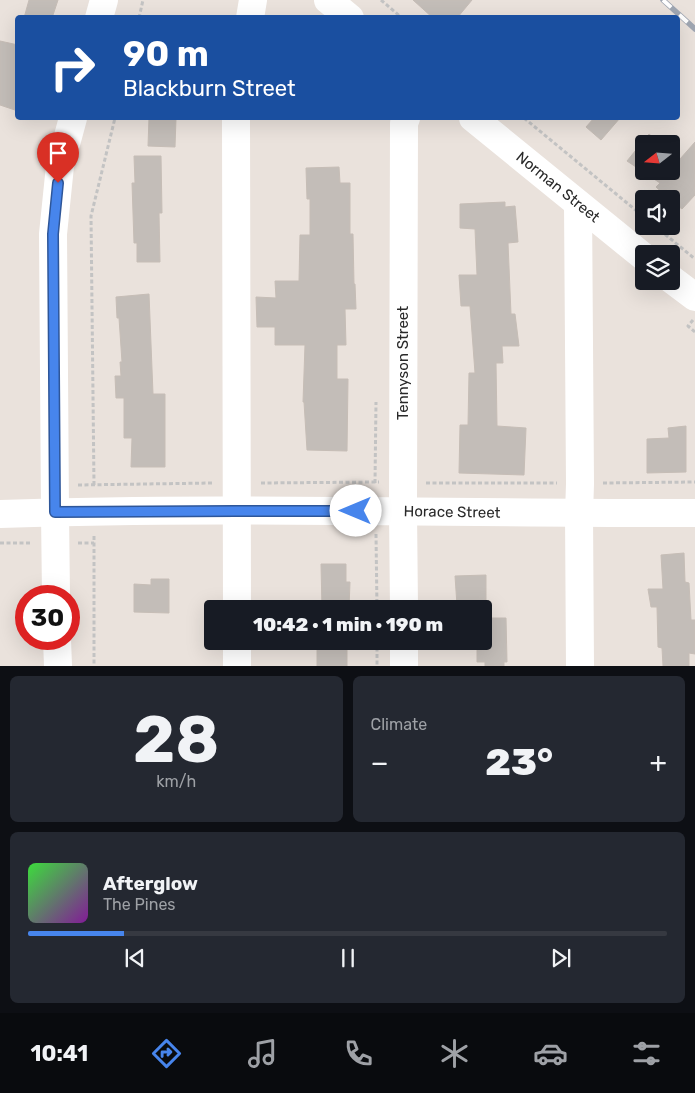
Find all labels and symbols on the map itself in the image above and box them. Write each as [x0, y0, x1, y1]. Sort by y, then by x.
pin [37, 132, 79, 183]
north arrow [635, 135, 680, 180]
street label: Norman Street [513, 148, 604, 226]
street label: Tennyson Street [394, 306, 412, 420]
position arrow [329, 484, 381, 536]
street label: Horace Street [403, 502, 501, 522]
speed limit sign: 30 [15, 585, 80, 650]

